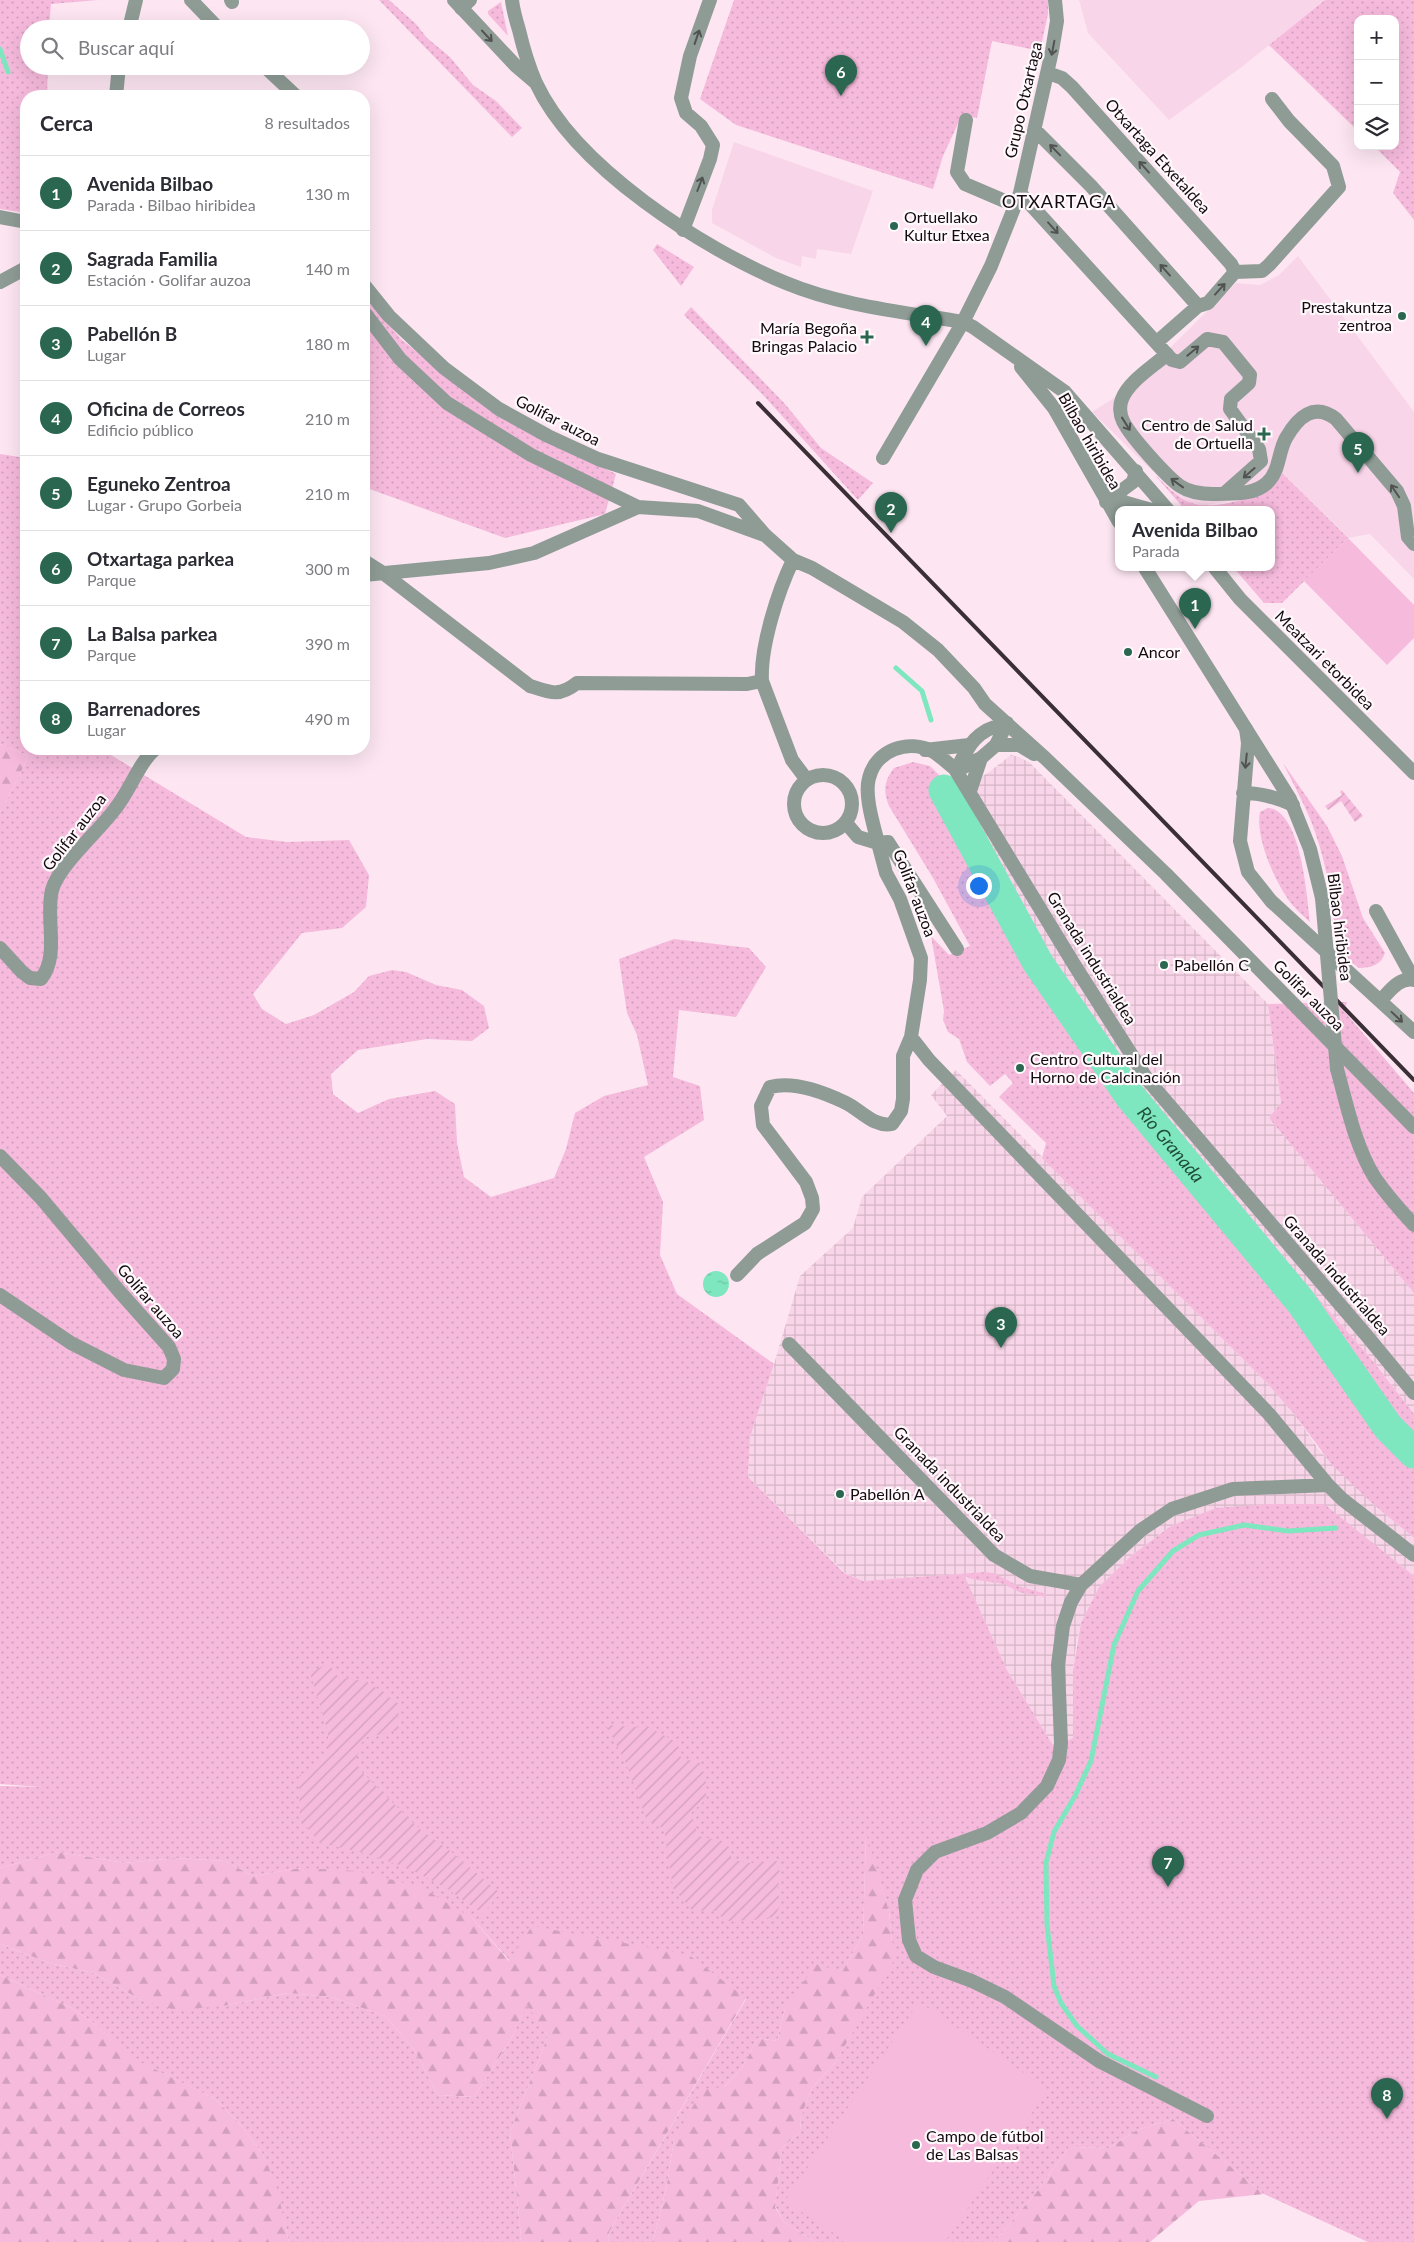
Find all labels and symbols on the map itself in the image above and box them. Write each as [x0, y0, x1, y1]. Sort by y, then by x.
one-way arrow [481, 29, 493, 42]
one-way arrow [693, 30, 702, 45]
street label: Grupo Otxartaga [1000, 40, 1045, 160]
one-way arrow [1047, 40, 1057, 56]
pin: 6 [825, 55, 857, 96]
street label: Otxartaga Etxetaldea [1102, 94, 1215, 217]
one-way arrow [1049, 144, 1061, 156]
one-way arrow [1138, 160, 1150, 173]
one-way arrow [696, 177, 705, 192]
district label: OTXARTAGA [1002, 190, 1116, 212]
place label: Ortuellako Kultur Etxea [904, 207, 990, 244]
marker: Ortuellako Kultur Etxea [888, 220, 900, 232]
one-way arrow [1047, 222, 1059, 235]
one-way arrow [1159, 263, 1171, 276]
one-way arrow [1214, 282, 1226, 295]
place label: Prestakuntza zentroa [1301, 297, 1392, 334]
pin: 4 [910, 305, 942, 346]
marker: Prestakuntza zentroa [1396, 310, 1408, 322]
place label: María Begoña Bringas Palacio [751, 318, 857, 355]
marker: María Begoña Bringas Palacio [861, 331, 873, 343]
one-way arrow [1187, 345, 1200, 356]
street label: Bilbao hiribidea [1055, 389, 1126, 492]
street label: Golifar auzoa [513, 390, 604, 449]
place label: Centro de Salud de Ortuella [1141, 415, 1253, 452]
one-way arrow [1122, 417, 1132, 431]
marker: Centro de Salud de Ortuella [1257, 427, 1271, 441]
pin: 5 [1342, 432, 1374, 473]
one-way arrow [1242, 467, 1255, 478]
one-way arrow [1170, 478, 1184, 488]
one-way arrow [1390, 484, 1400, 498]
pin: 2 [875, 492, 907, 533]
pin: 1 [1179, 588, 1211, 629]
street label: Meatzari etorbidea [1272, 606, 1379, 713]
place label: Ancor [1138, 642, 1180, 661]
marker: Ancor [1122, 646, 1134, 658]
one-way arrow [1241, 753, 1251, 769]
street label: Golifar auzoa [38, 789, 110, 874]
street label: Golifar auzoa [890, 846, 941, 939]
street label: Bilbao hiribidea [1324, 872, 1357, 982]
your location [966, 873, 992, 899]
street label: Granada industrialdea [1044, 888, 1141, 1028]
place label: Pabellón C [1174, 955, 1249, 974]
street label: Golifar auzoa [1270, 955, 1349, 1034]
marker: Pabellón C [1158, 959, 1170, 971]
one-way arrow [1390, 1011, 1403, 1023]
place label: Centro Cultural del Horno de Calcinación [1030, 1049, 1181, 1086]
marker: Centro Cultural del Horno de Calcinación [1014, 1062, 1026, 1074]
water label: Río Granada [1133, 1102, 1209, 1187]
street label: Granada industrialdea [1280, 1211, 1395, 1339]
street label: Golifar auzoa [114, 1260, 189, 1342]
pin: 3 [985, 1307, 1017, 1348]
street label: Granada industrialdea [890, 1422, 1010, 1545]
place label: Pabellón A [850, 1484, 925, 1503]
marker: Pabellón A [834, 1488, 846, 1500]
pin: 7 [1152, 1846, 1184, 1887]
pin: 8 [1371, 2078, 1403, 2119]
place label: Campo de fútbol de Las Balsas [926, 2126, 1044, 2163]
marker: Campo de fútbol de Las Balsas [910, 2139, 922, 2151]

